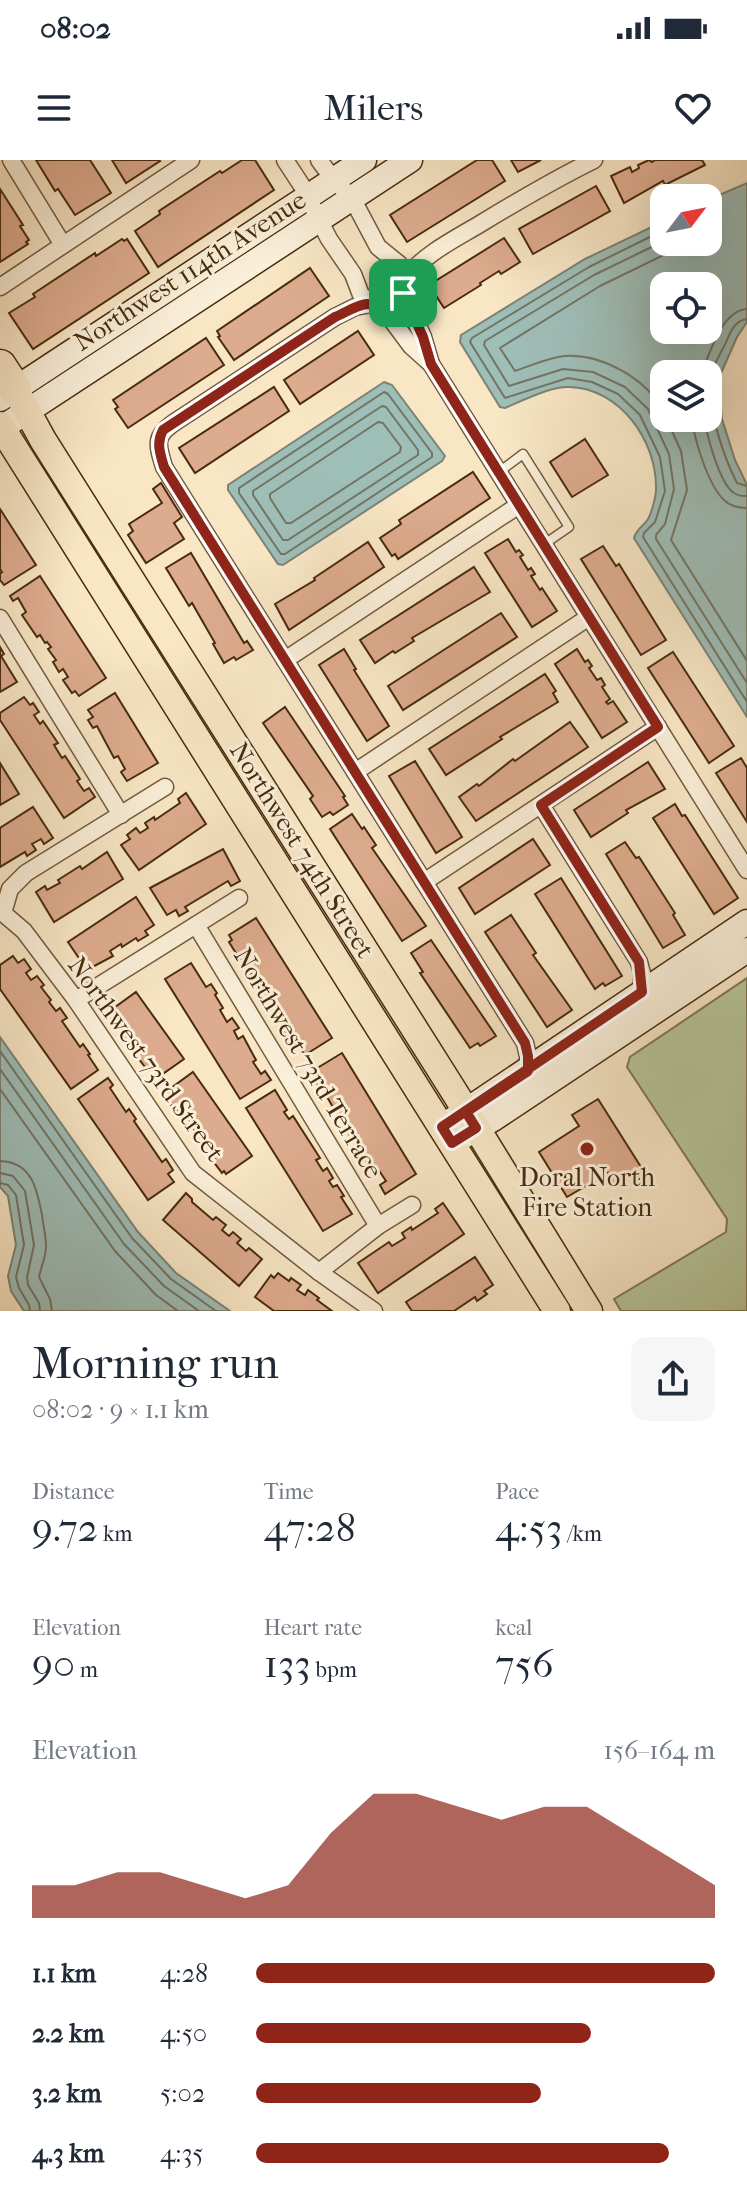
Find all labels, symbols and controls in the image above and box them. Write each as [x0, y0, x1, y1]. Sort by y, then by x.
text: 08:02 [40, 11, 111, 46]
icon: menu [32, 86, 76, 130]
icon: heart [671, 86, 715, 130]
text: Milers [324, 87, 423, 129]
street label: Northwest 114th Avenue [68, 184, 312, 358]
north arrow [650, 184, 722, 256]
map controls [650, 184, 722, 432]
pin [369, 259, 437, 327]
icon: arrive [381, 271, 425, 315]
button: locate [650, 272, 722, 344]
button: layers [650, 360, 722, 432]
street label: Northwest 74th Street [223, 737, 381, 964]
street label: Northwest 73rd Terrace [227, 942, 389, 1184]
street label: Northwest 73rd Street [61, 951, 231, 1168]
marker: Doral North Fire Station [578, 1140, 596, 1158]
place label: Doral North Fire Station [519, 1162, 655, 1223]
button: share [631, 1337, 715, 1421]
text: Morning run [32, 1338, 279, 1389]
text: 08:02 · 9 × 1.1 km [32, 1394, 209, 1425]
text: Distance [32, 1479, 115, 1505]
text: Time [264, 1479, 314, 1505]
text: Pace [495, 1479, 539, 1505]
text: 9.72 [32, 1505, 98, 1551]
text: 47:28 [264, 1505, 356, 1551]
text: 4:53 [495, 1505, 562, 1551]
text: km [98, 1521, 133, 1547]
text: /km [562, 1521, 602, 1547]
text: Elevation [32, 1615, 121, 1641]
text: Heart rate [264, 1615, 362, 1641]
text: kcal [495, 1615, 532, 1641]
text: 90 [32, 1641, 75, 1687]
text: 133 [264, 1641, 311, 1687]
text: 756 [495, 1641, 554, 1687]
text: m [75, 1657, 98, 1683]
text: bpm [311, 1657, 357, 1683]
text: Elevation [32, 1735, 137, 1766]
text: 156–164 m [603, 1735, 715, 1766]
text: 1.1 km [32, 1958, 96, 1989]
text: 4:28 [160, 1958, 208, 1989]
text: 2.2 km [32, 2018, 104, 2049]
text: 4:50 [160, 2018, 207, 2049]
text: 3.2 km [32, 2078, 102, 2109]
text: 5:02 [160, 2078, 205, 2109]
text: 4.3 km [32, 2138, 104, 2169]
text: 4:35 [160, 2138, 204, 2169]

